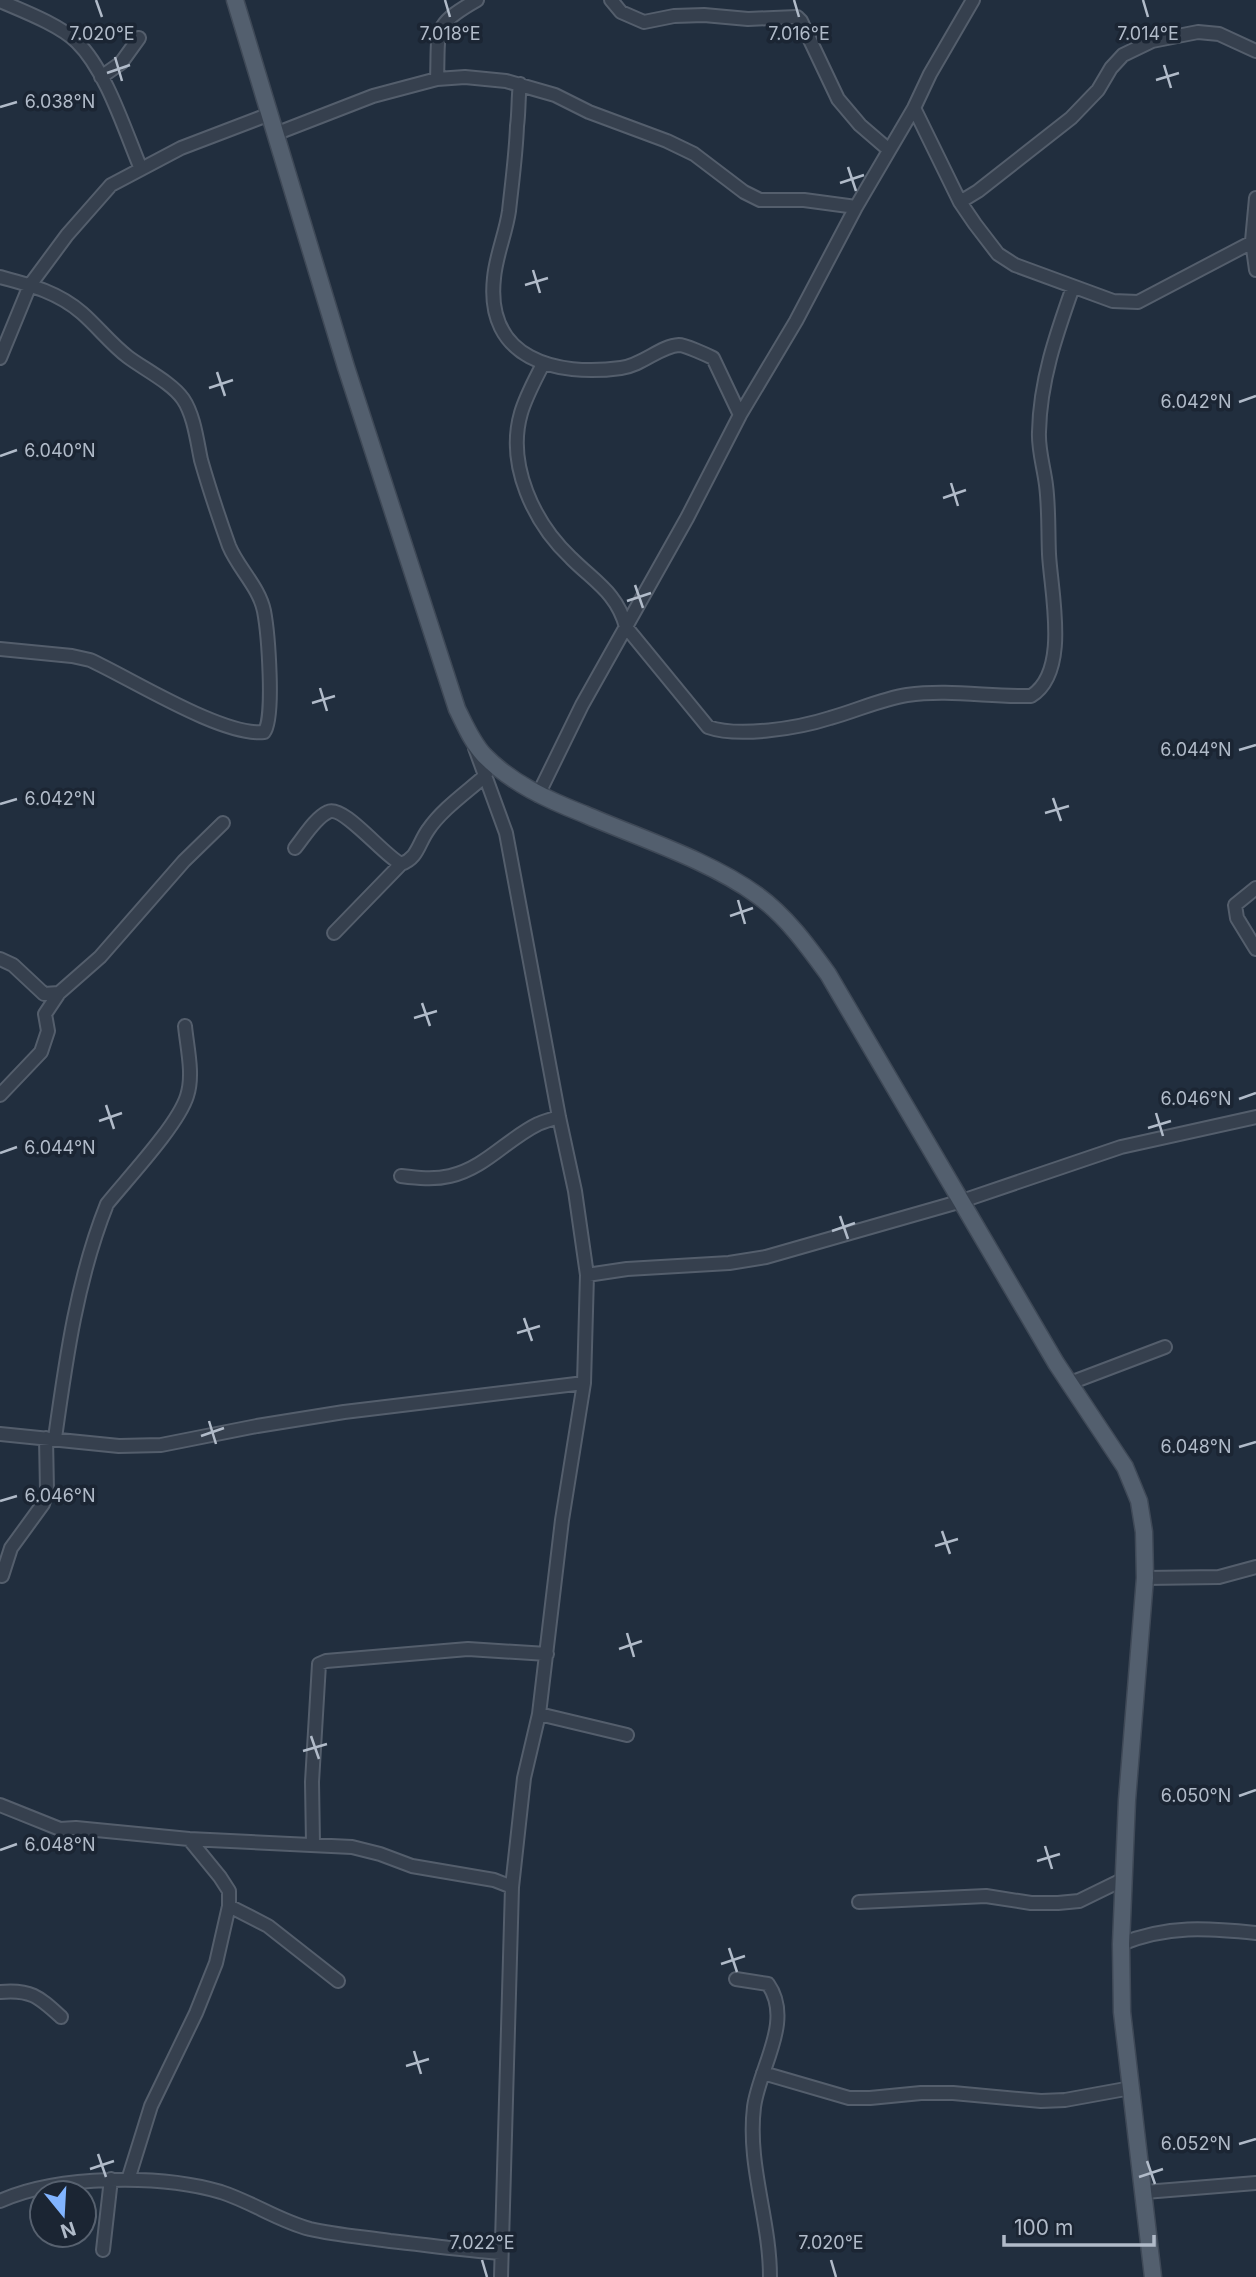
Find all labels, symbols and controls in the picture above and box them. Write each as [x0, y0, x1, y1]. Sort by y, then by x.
text: 7.020°E [69, 23, 135, 44]
text: 7.018°E [419, 23, 481, 44]
text: 7.016°E [768, 23, 830, 44]
text: 7.014°E [1117, 23, 1179, 44]
text: 6.038°N [25, 91, 95, 112]
text: 6.042°N [1160, 391, 1232, 412]
text: 6.040°N [24, 440, 96, 461]
text: 6.044°N [1160, 739, 1232, 760]
text: 6.042°N [24, 788, 96, 809]
text: 6.046°N [1160, 1088, 1232, 1109]
text: 6.044°N [24, 1137, 96, 1158]
text: 6.048°N [1161, 1436, 1231, 1457]
text: 6.046°N [24, 1485, 96, 1506]
text: 6.050°N [1161, 1785, 1231, 1806]
text: 6.048°N [25, 1834, 95, 1855]
text: 6.052°N [1161, 2133, 1231, 2154]
north arrow [28, 2179, 98, 2249]
scale bar [1004, 2204, 1154, 2248]
text: 100 m [1014, 2215, 1073, 2240]
text: N [58, 2217, 79, 2243]
text: 7.022°E [450, 2232, 515, 2253]
text: 7.020°E [798, 2232, 864, 2253]

